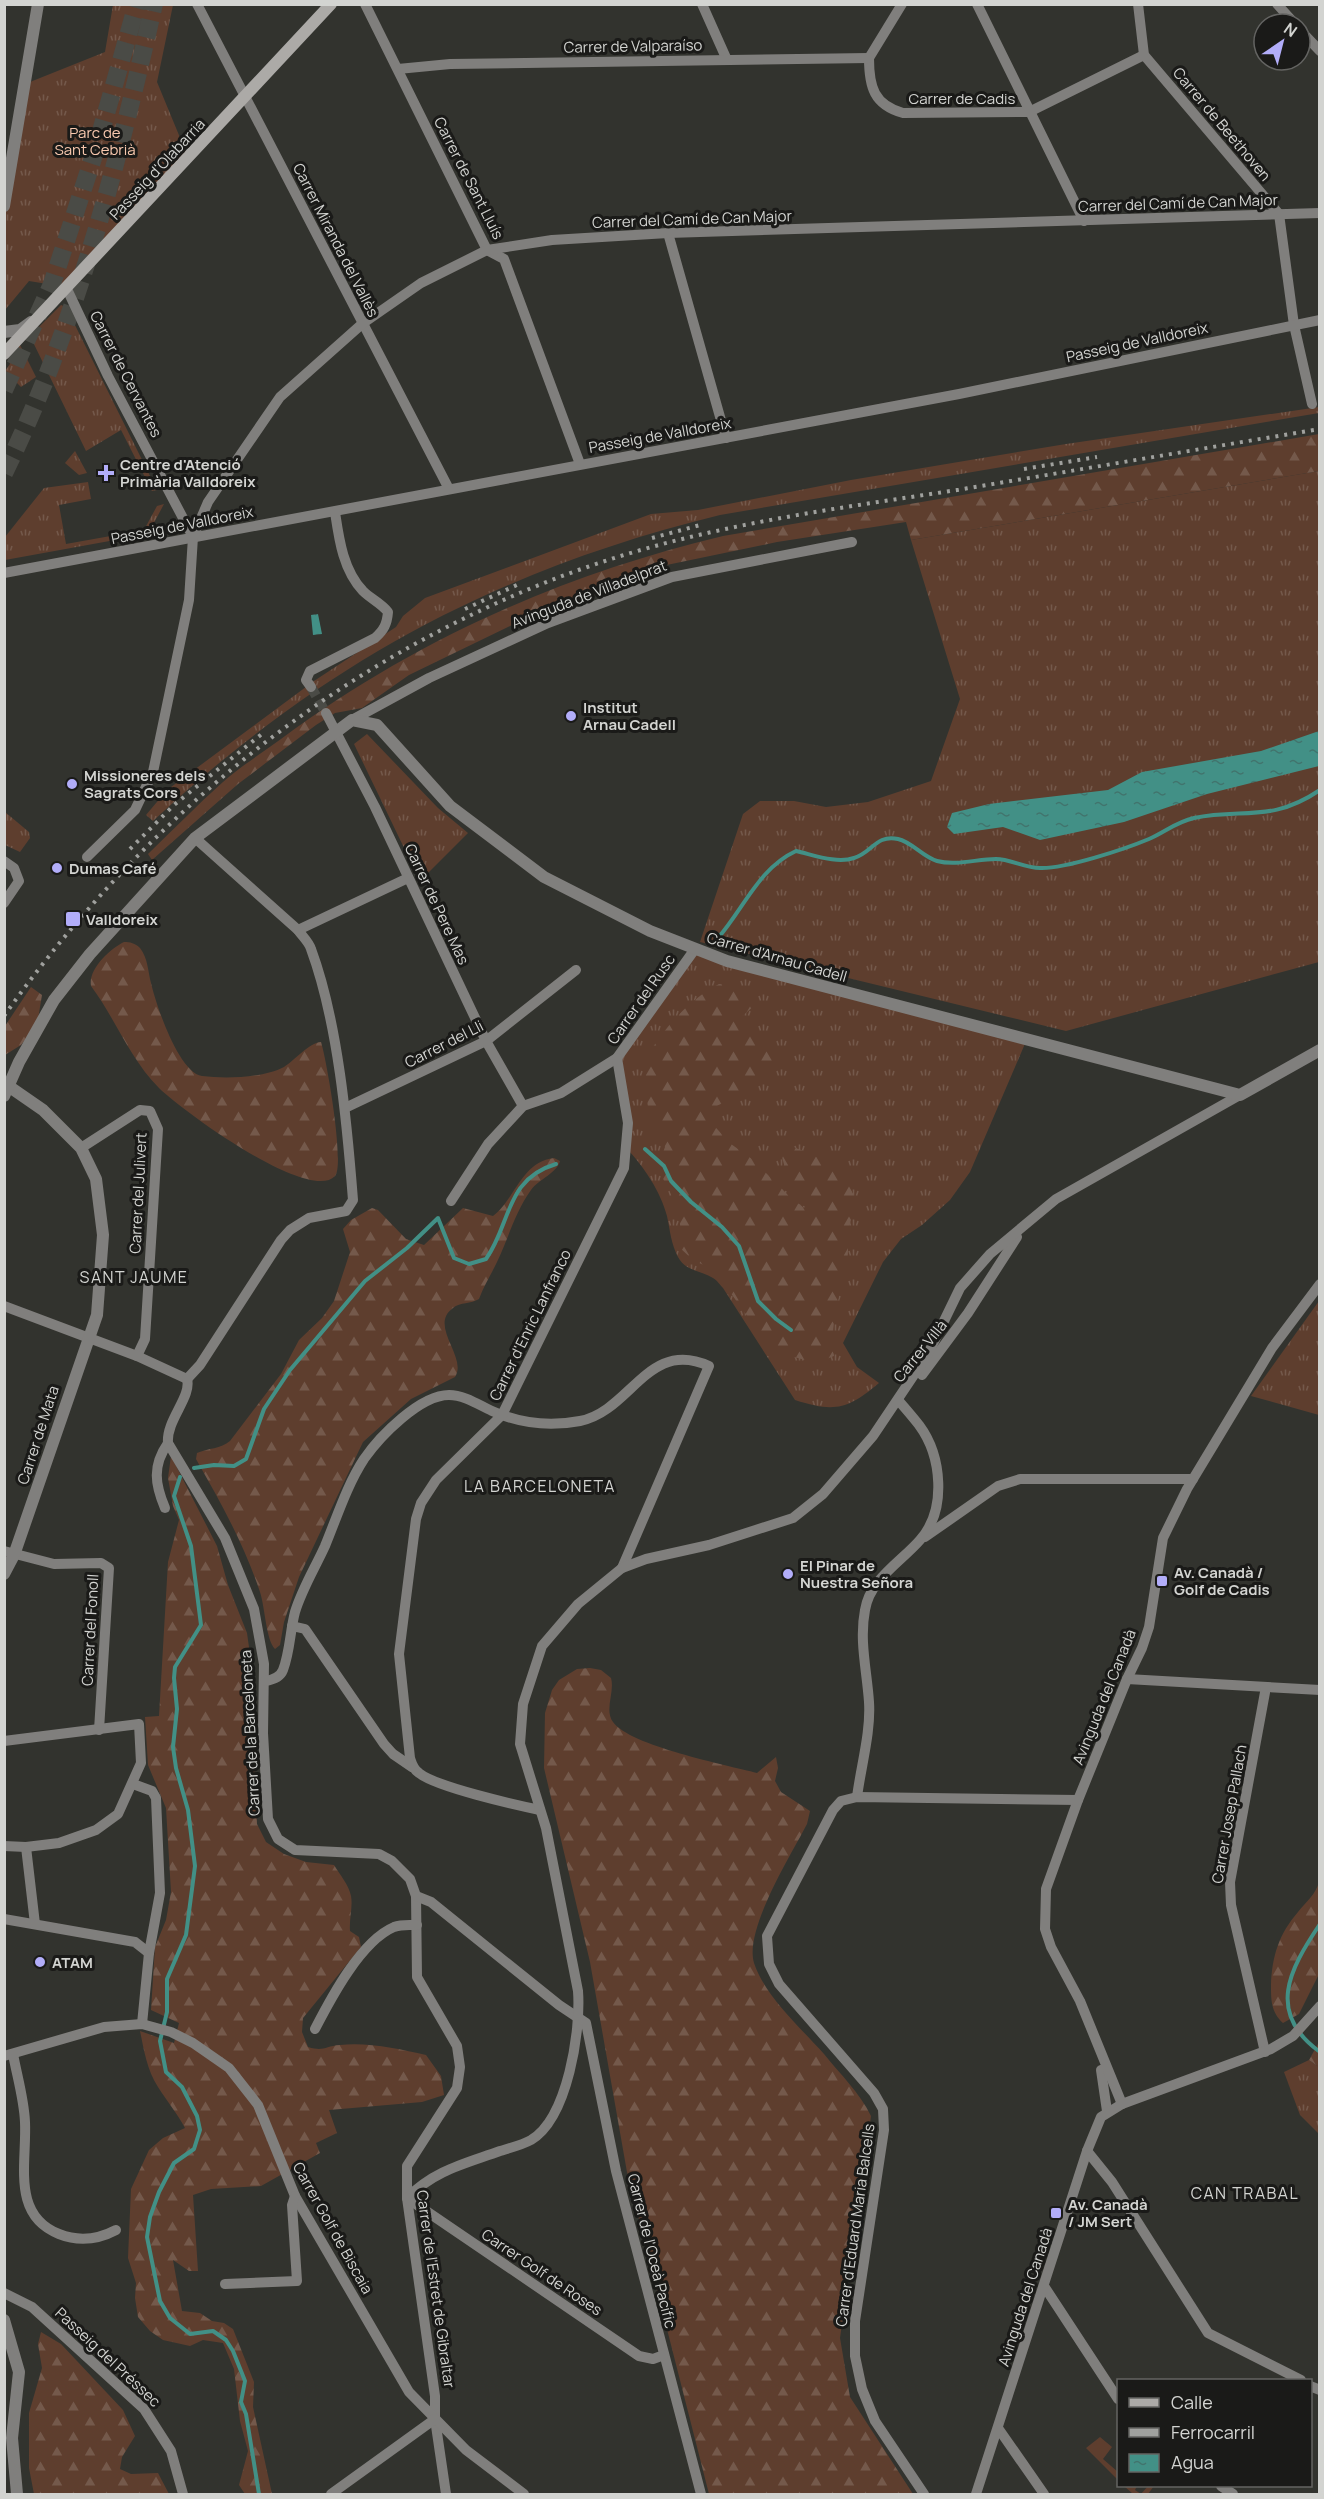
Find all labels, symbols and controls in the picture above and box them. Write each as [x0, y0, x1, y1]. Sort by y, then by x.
north arrow [1252, 12, 1312, 72]
text: N [1280, 17, 1302, 42]
street label: Carrer de Valparaíso [563, 34, 703, 58]
street label: Carrer de Beethoven [1168, 63, 1276, 185]
street label: Carrer de Cadis [909, 88, 1016, 109]
street label: Carrer de Sant Lluís [429, 113, 509, 243]
street label: Passeig d'Olabarria [104, 114, 210, 224]
park label: Parc de Sant Cebrià [54, 122, 136, 160]
street label: Carrer Miranda del Vallès [288, 159, 384, 321]
street label: Carrer del Camí de Can Major [1078, 189, 1279, 217]
street label: Carrer del Camí de Can Major [592, 205, 793, 233]
street label: Carrer de Cervantes [85, 307, 167, 441]
street label: Passeig de Valldoreix [1064, 317, 1210, 367]
street label: Passeig de Valldoreix [587, 412, 733, 458]
place label: Centre d'Atenció Primària Valldoreix [120, 454, 256, 492]
marker: Centre d'Atenció Primària Valldoreix [97, 464, 115, 482]
street label: Passeig de Valldoreix [109, 501, 255, 549]
street label: Avinguda de Villadelprat [508, 555, 670, 633]
place label: Institut Arnau Cadell [583, 697, 676, 735]
marker: Institut Arnau Cadell [564, 709, 578, 723]
place label: Missioneres dels Sagrats Cors [84, 765, 206, 803]
marker: Missioneres dels Sagrats Cors [65, 777, 79, 791]
street label: Carrer de Pere Mas [400, 840, 474, 968]
place label: Dumas Café [69, 858, 157, 879]
marker: Dumas Café [50, 861, 64, 875]
place label: Valldoreix [86, 909, 159, 930]
marker: Valldoreix [64, 910, 82, 928]
street label: Carrer d'Arnau Cadell [704, 927, 850, 987]
street label: Carrer del Rusc [602, 950, 680, 1048]
street label: Carrer del Lli [401, 1015, 487, 1073]
street label: Carrer del Julivert [124, 1132, 152, 1254]
street label: Carrer d'Enric Lanfranco [484, 1246, 576, 1404]
district label: SANT JAUME [80, 1266, 188, 1288]
street label: Carrer Villà [888, 1315, 952, 1387]
street label: Carrer de Mata [12, 1383, 64, 1487]
district label: LA BARCELONETA [464, 1475, 616, 1497]
place label: El Pinar de Nuestra Señora [800, 1555, 913, 1593]
place label: Av. Canadà / Golf de Cadis [1174, 1562, 1270, 1600]
marker: El Pinar de Nuestra Señora [781, 1567, 795, 1581]
street label: Carrer del Fonoll [77, 1574, 103, 1686]
marker: Av. Canadà / Golf de Cadis [1155, 1574, 1169, 1588]
street label: Avinguda del Canadà [1067, 1626, 1141, 1768]
street label: Carrer de la Barceloneta [235, 1649, 265, 1817]
street label: Carrer Josep Pallach [1206, 1743, 1252, 1885]
place label: ATAM [52, 1952, 93, 1973]
marker: ATAM [33, 1955, 47, 1969]
street label: Carrer d'Eduard Maria Balcells [830, 2122, 880, 2328]
street label: Carrer Golf de Biscaia [288, 2158, 378, 2298]
street label: Carrer de l'Oceà Pacífic [623, 2171, 681, 2331]
district label: CAN TRABAL [1191, 2182, 1299, 2204]
street label: Carrer de l'Estret de Gibraltar [412, 2189, 460, 2390]
place label: Av. Canadà / JM Sert [1068, 2194, 1148, 2232]
marker: Av. Canadà / JM Sert [1049, 2206, 1063, 2220]
street label: Carrer Golf de Roses [477, 2224, 607, 2320]
street label: Avinguda del Canadà [993, 2225, 1057, 2369]
street label: Passeig del Préssec [51, 2303, 165, 2411]
legend [1117, 2379, 1312, 2487]
text: Calle [1171, 2390, 1213, 2414]
text: Ferrocarril [1171, 2420, 1255, 2444]
text: Agua [1171, 2450, 1214, 2474]

